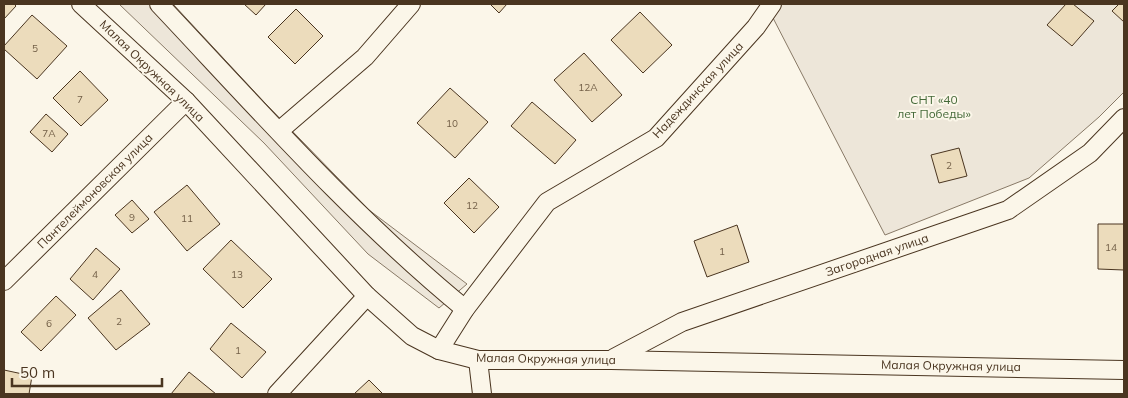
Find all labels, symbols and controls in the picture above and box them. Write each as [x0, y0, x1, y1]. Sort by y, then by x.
street label: Малая Окружная улица [97, 17, 208, 125]
street label: Надеждинская улица [649, 38, 746, 141]
house number: 5 [32, 42, 38, 55]
house number: 12А [578, 81, 598, 94]
park label: СНТ «40 лет Победы» [897, 92, 971, 121]
house number: 7 [77, 93, 83, 106]
house number: 10 [446, 117, 458, 130]
house number: 7А [42, 127, 56, 140]
street label: Пантелеймоновская улица [34, 130, 155, 251]
house number: 2 [946, 159, 952, 172]
house number: 12 [466, 199, 478, 212]
house number: 9 [129, 211, 135, 224]
house number: 11 [181, 212, 193, 225]
street label: Загородная улица [823, 230, 930, 279]
house number: 14 [1105, 241, 1117, 254]
house number: 1 [719, 245, 725, 258]
house number: 4 [92, 268, 98, 281]
house number: 13 [231, 268, 243, 281]
house number: 2 [116, 315, 122, 328]
house number: 6 [46, 317, 52, 330]
house number: 1 [235, 344, 241, 357]
street label: Малая Окружная улица [476, 350, 616, 367]
scale bar [12, 356, 162, 388]
street label: Малая Окружная улица [881, 357, 1021, 374]
text: 50 m [20, 363, 55, 382]

